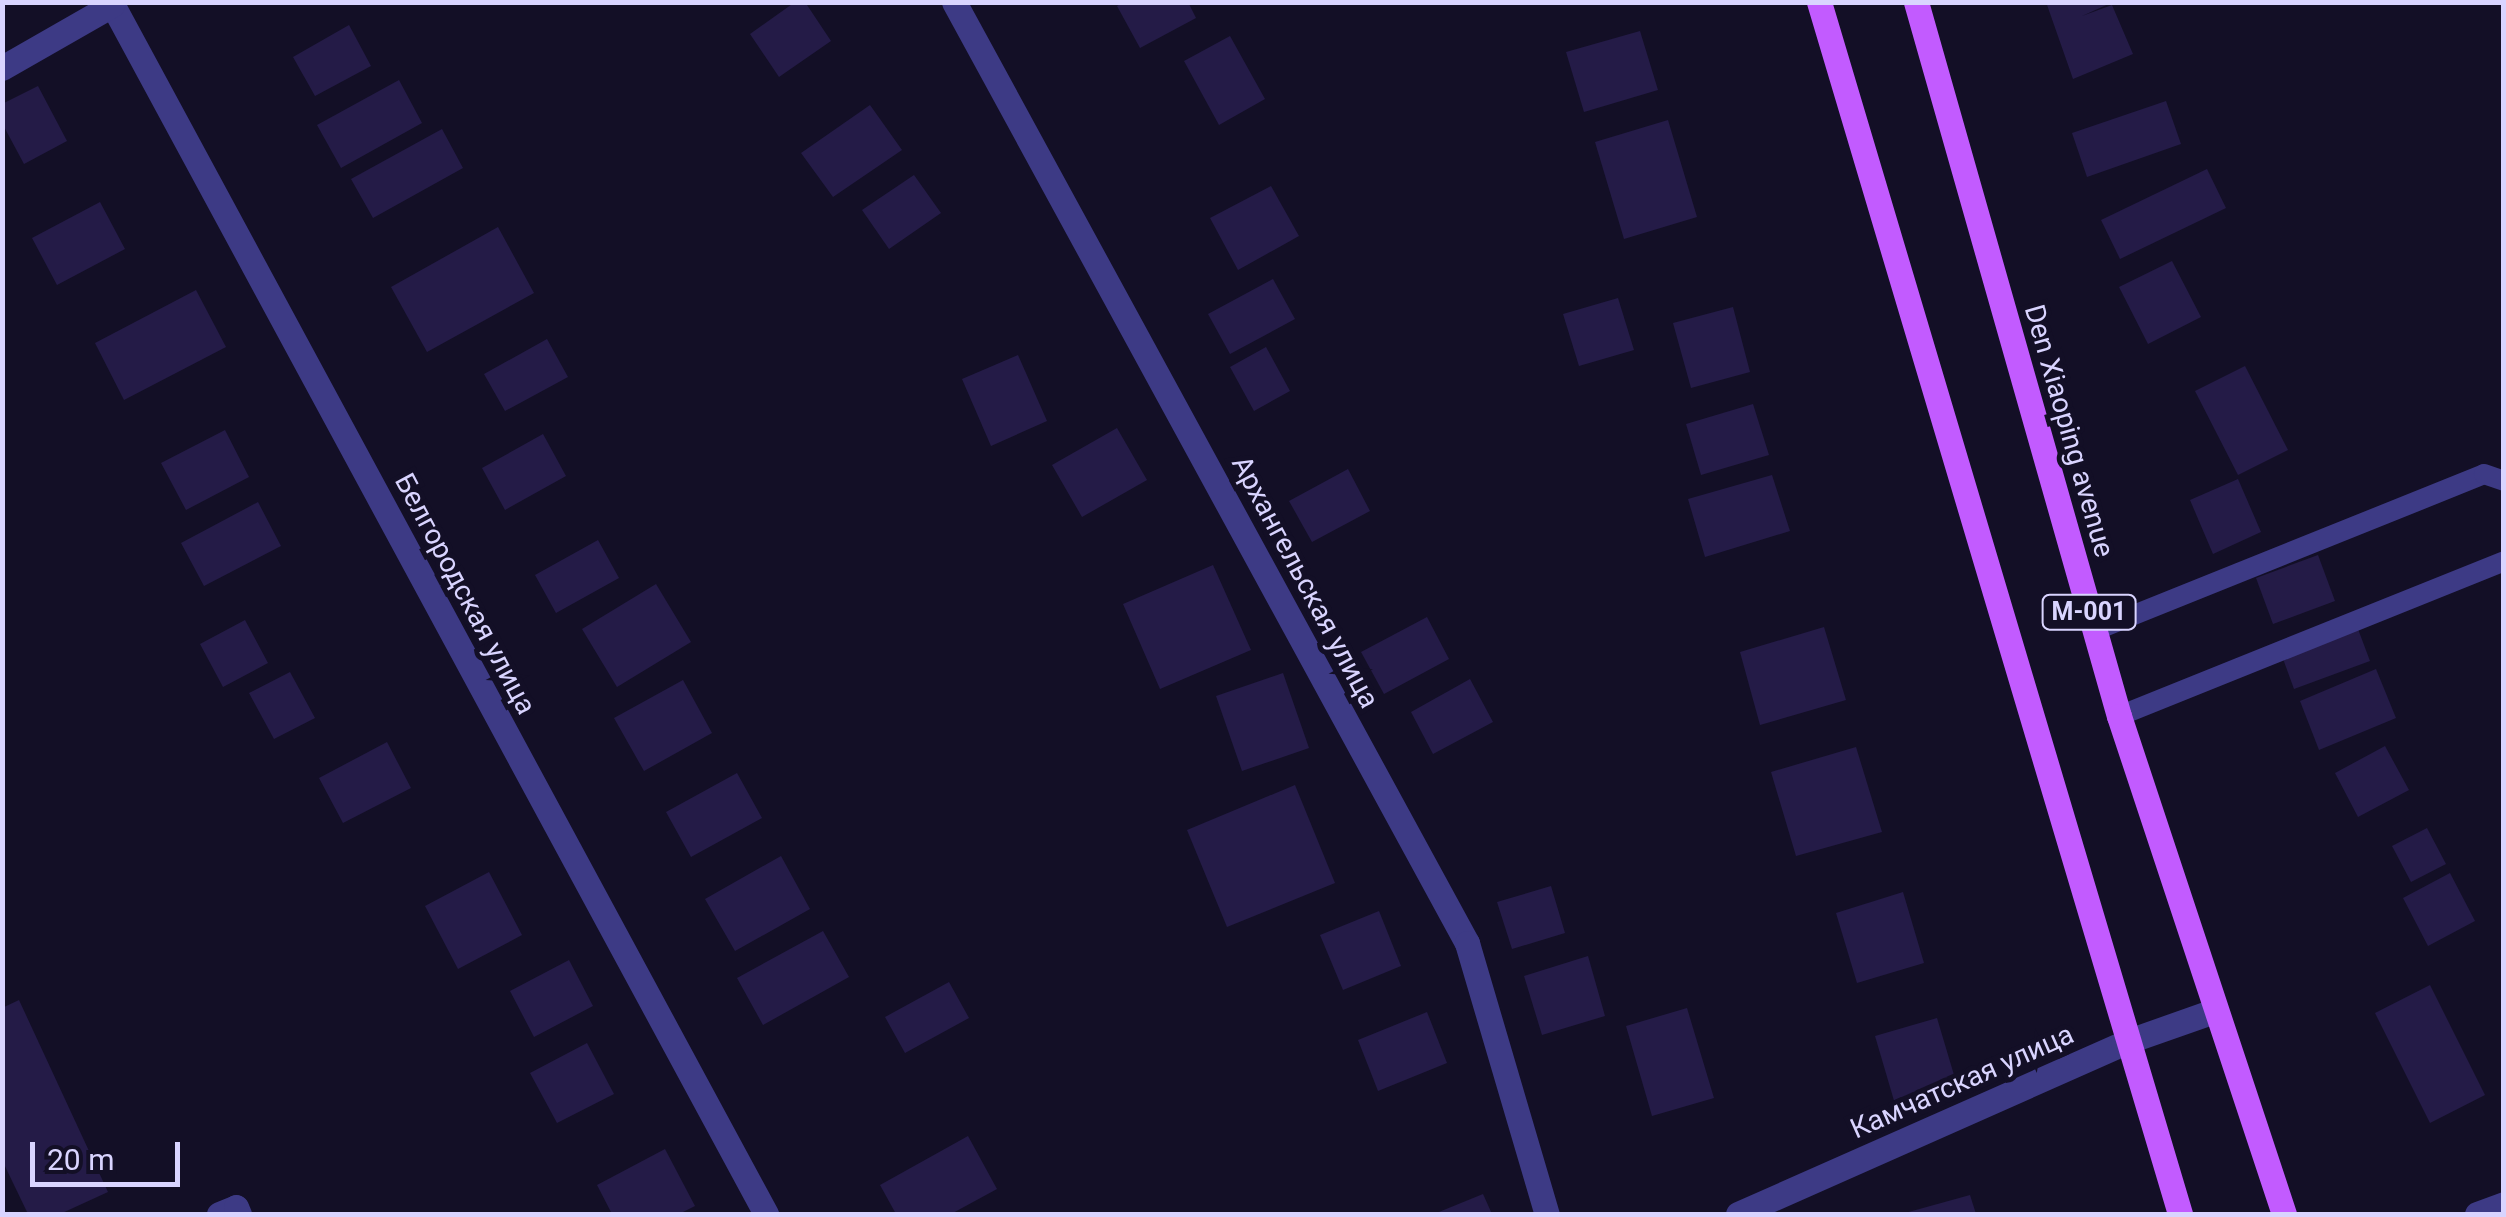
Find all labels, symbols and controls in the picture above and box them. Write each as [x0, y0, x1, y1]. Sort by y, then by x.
street label: Den Xiaoping avenue [2017, 301, 2121, 561]
street label: Архангельская улица [1224, 450, 1386, 714]
street label: Белгородская улица [387, 468, 543, 720]
road number: M-001 [2042, 592, 2136, 632]
street label: Камчатская улица [1845, 1018, 2079, 1146]
scale bar [35, 1122, 185, 1184]
text: 20 m [47, 1142, 114, 1177]

